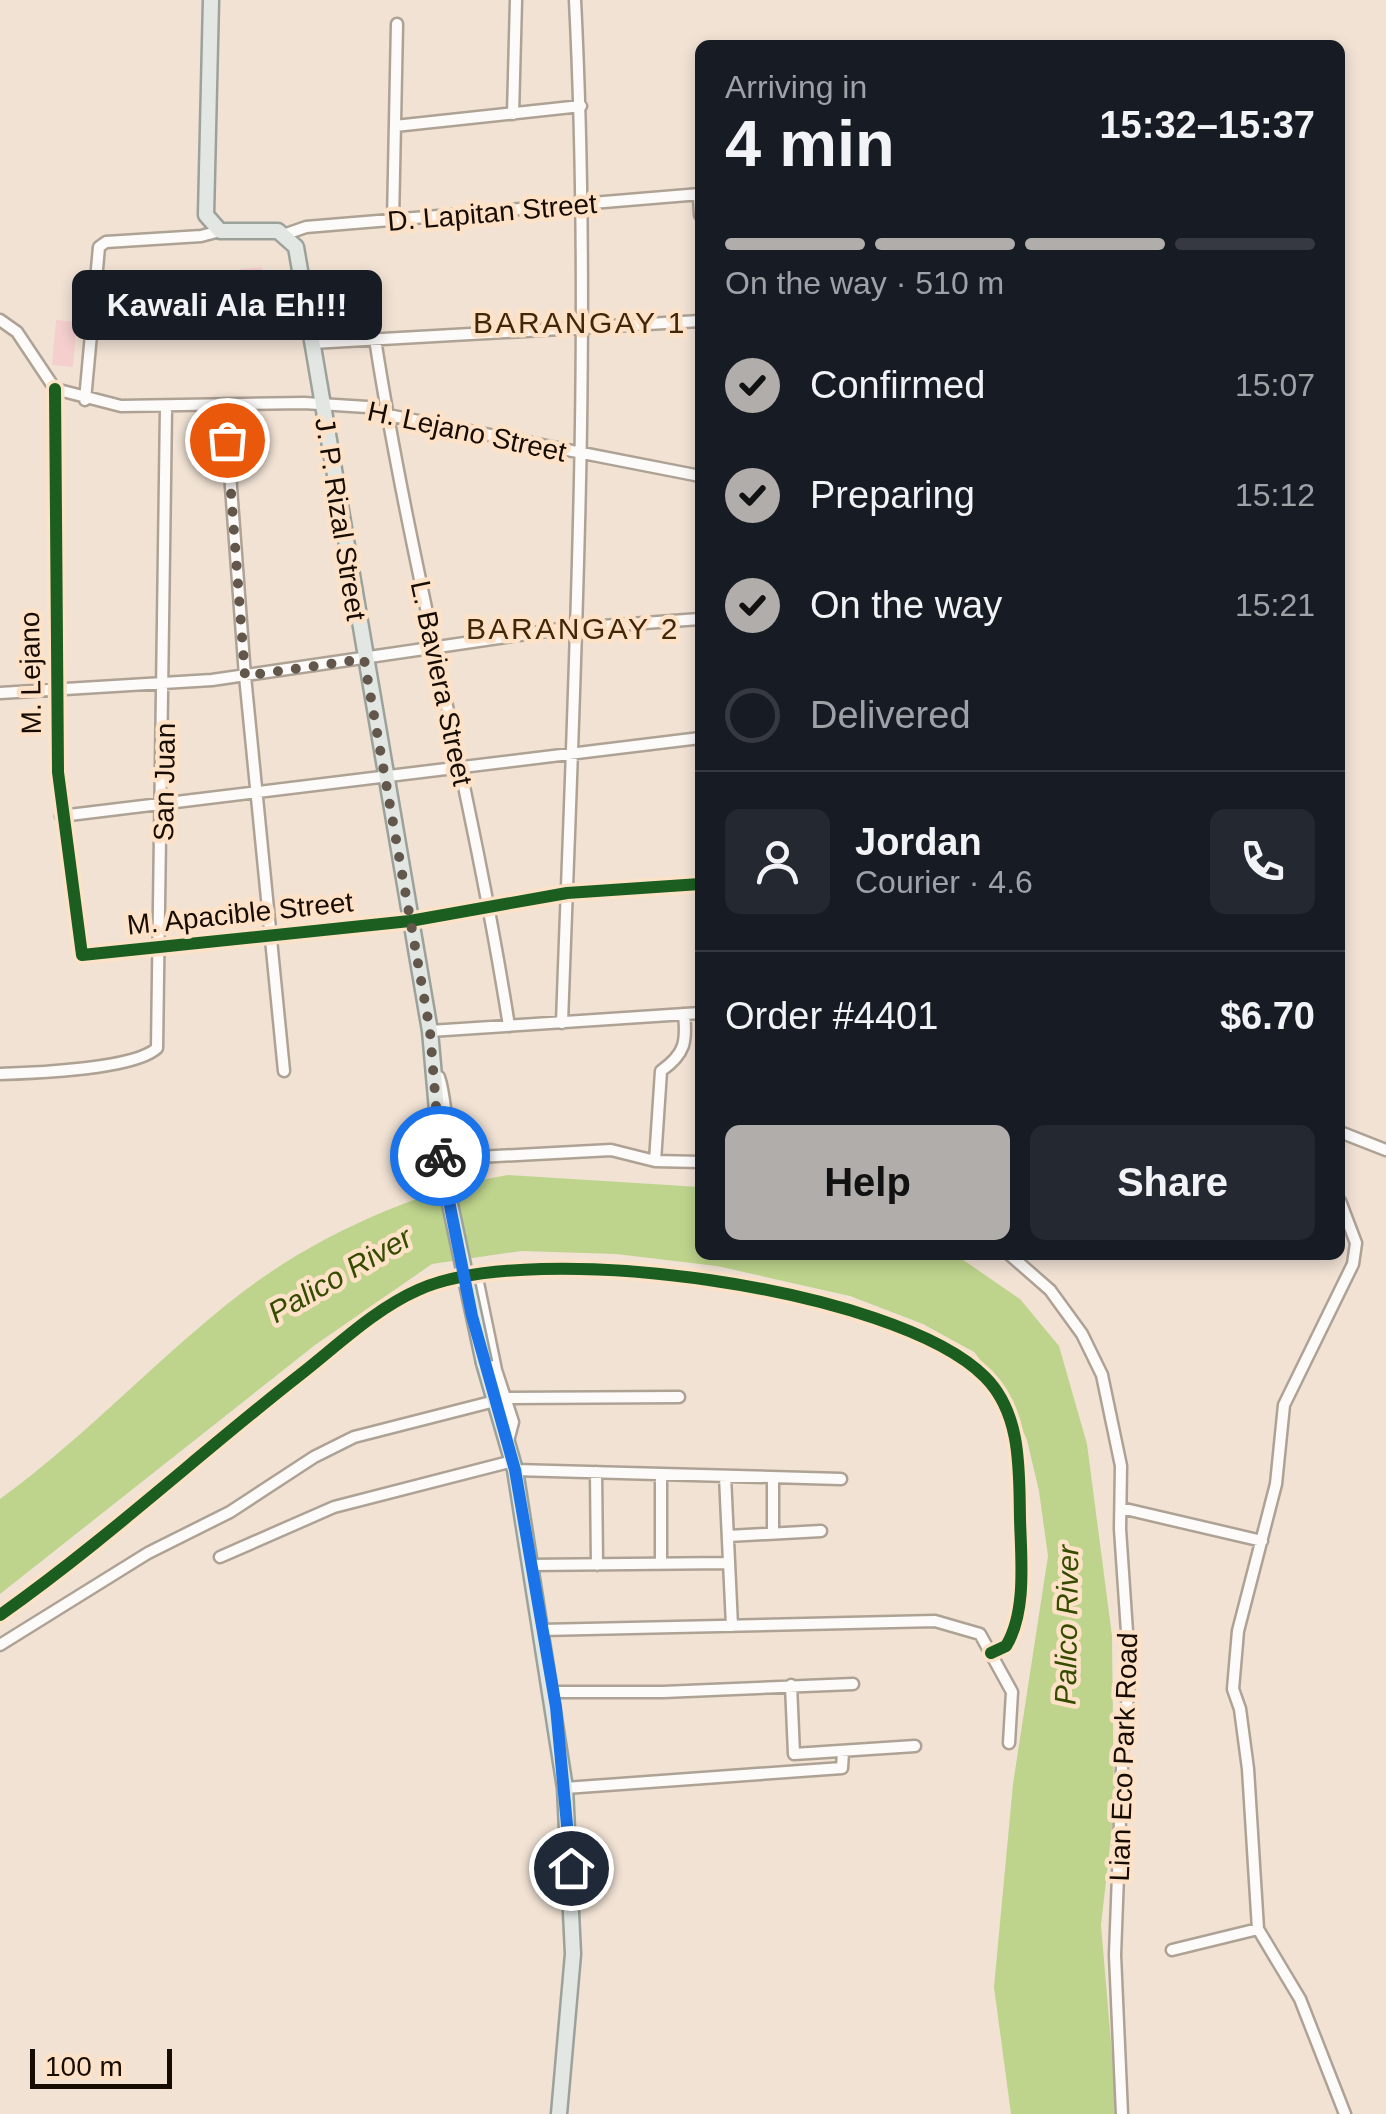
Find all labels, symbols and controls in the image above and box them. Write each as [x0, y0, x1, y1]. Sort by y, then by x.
text: Arriving in [725, 69, 867, 105]
text: 15:32–15:37 [1099, 104, 1315, 146]
text: 4 min [725, 107, 895, 180]
street label: D. Lapitan Street [386, 188, 598, 237]
text: On the way · 510 m [725, 265, 1004, 301]
callout: Kawali Ala Eh!!! [72, 270, 382, 340]
text: Kawali Ala Eh!!! [107, 287, 347, 323]
district label: BARANGAY 1 [473, 306, 687, 339]
icon: check [725, 358, 780, 413]
text: Confirmed [810, 364, 985, 406]
text: 15:07 [1235, 367, 1315, 403]
street label: H. Lejano Street [365, 395, 569, 468]
pin [185, 398, 270, 483]
icon: bag [200, 413, 255, 468]
street label: J. P. Rizal Street [309, 415, 372, 623]
icon: check [725, 468, 780, 523]
text: Preparing [810, 474, 975, 516]
text: 15:12 [1235, 477, 1315, 513]
street label: L. Baviera Street [405, 578, 478, 789]
icon: check [725, 578, 780, 633]
text: On the way [810, 584, 1002, 626]
text: 15:21 [1235, 587, 1315, 623]
street label: M. Lejano [14, 611, 47, 735]
district label: BARANGAY 2 [466, 612, 680, 645]
text: Delivered [810, 694, 971, 736]
street label: San Juan [148, 723, 181, 841]
button: person [725, 809, 830, 914]
button: phone [1210, 809, 1315, 914]
text: Jordan [855, 821, 982, 863]
text: Courier · 4.6 [855, 864, 1033, 900]
street label: M. Apacible Street [125, 886, 355, 941]
text: Order #4401 [725, 995, 938, 1037]
text: $6.70 [1220, 995, 1315, 1037]
courier [390, 1106, 490, 1206]
button: Help [725, 1125, 1010, 1240]
button: Share [1030, 1125, 1315, 1240]
icon: bike [413, 1129, 468, 1184]
water label: Palico River [262, 1220, 418, 1329]
water label: Palico River [1049, 1544, 1084, 1705]
street label: Lian Eco Park Road [1104, 1632, 1143, 1882]
pin [529, 1826, 614, 1911]
icon: home [544, 1841, 599, 1896]
scale bar [30, 2044, 172, 2088]
text: 100 m [45, 2051, 123, 2082]

